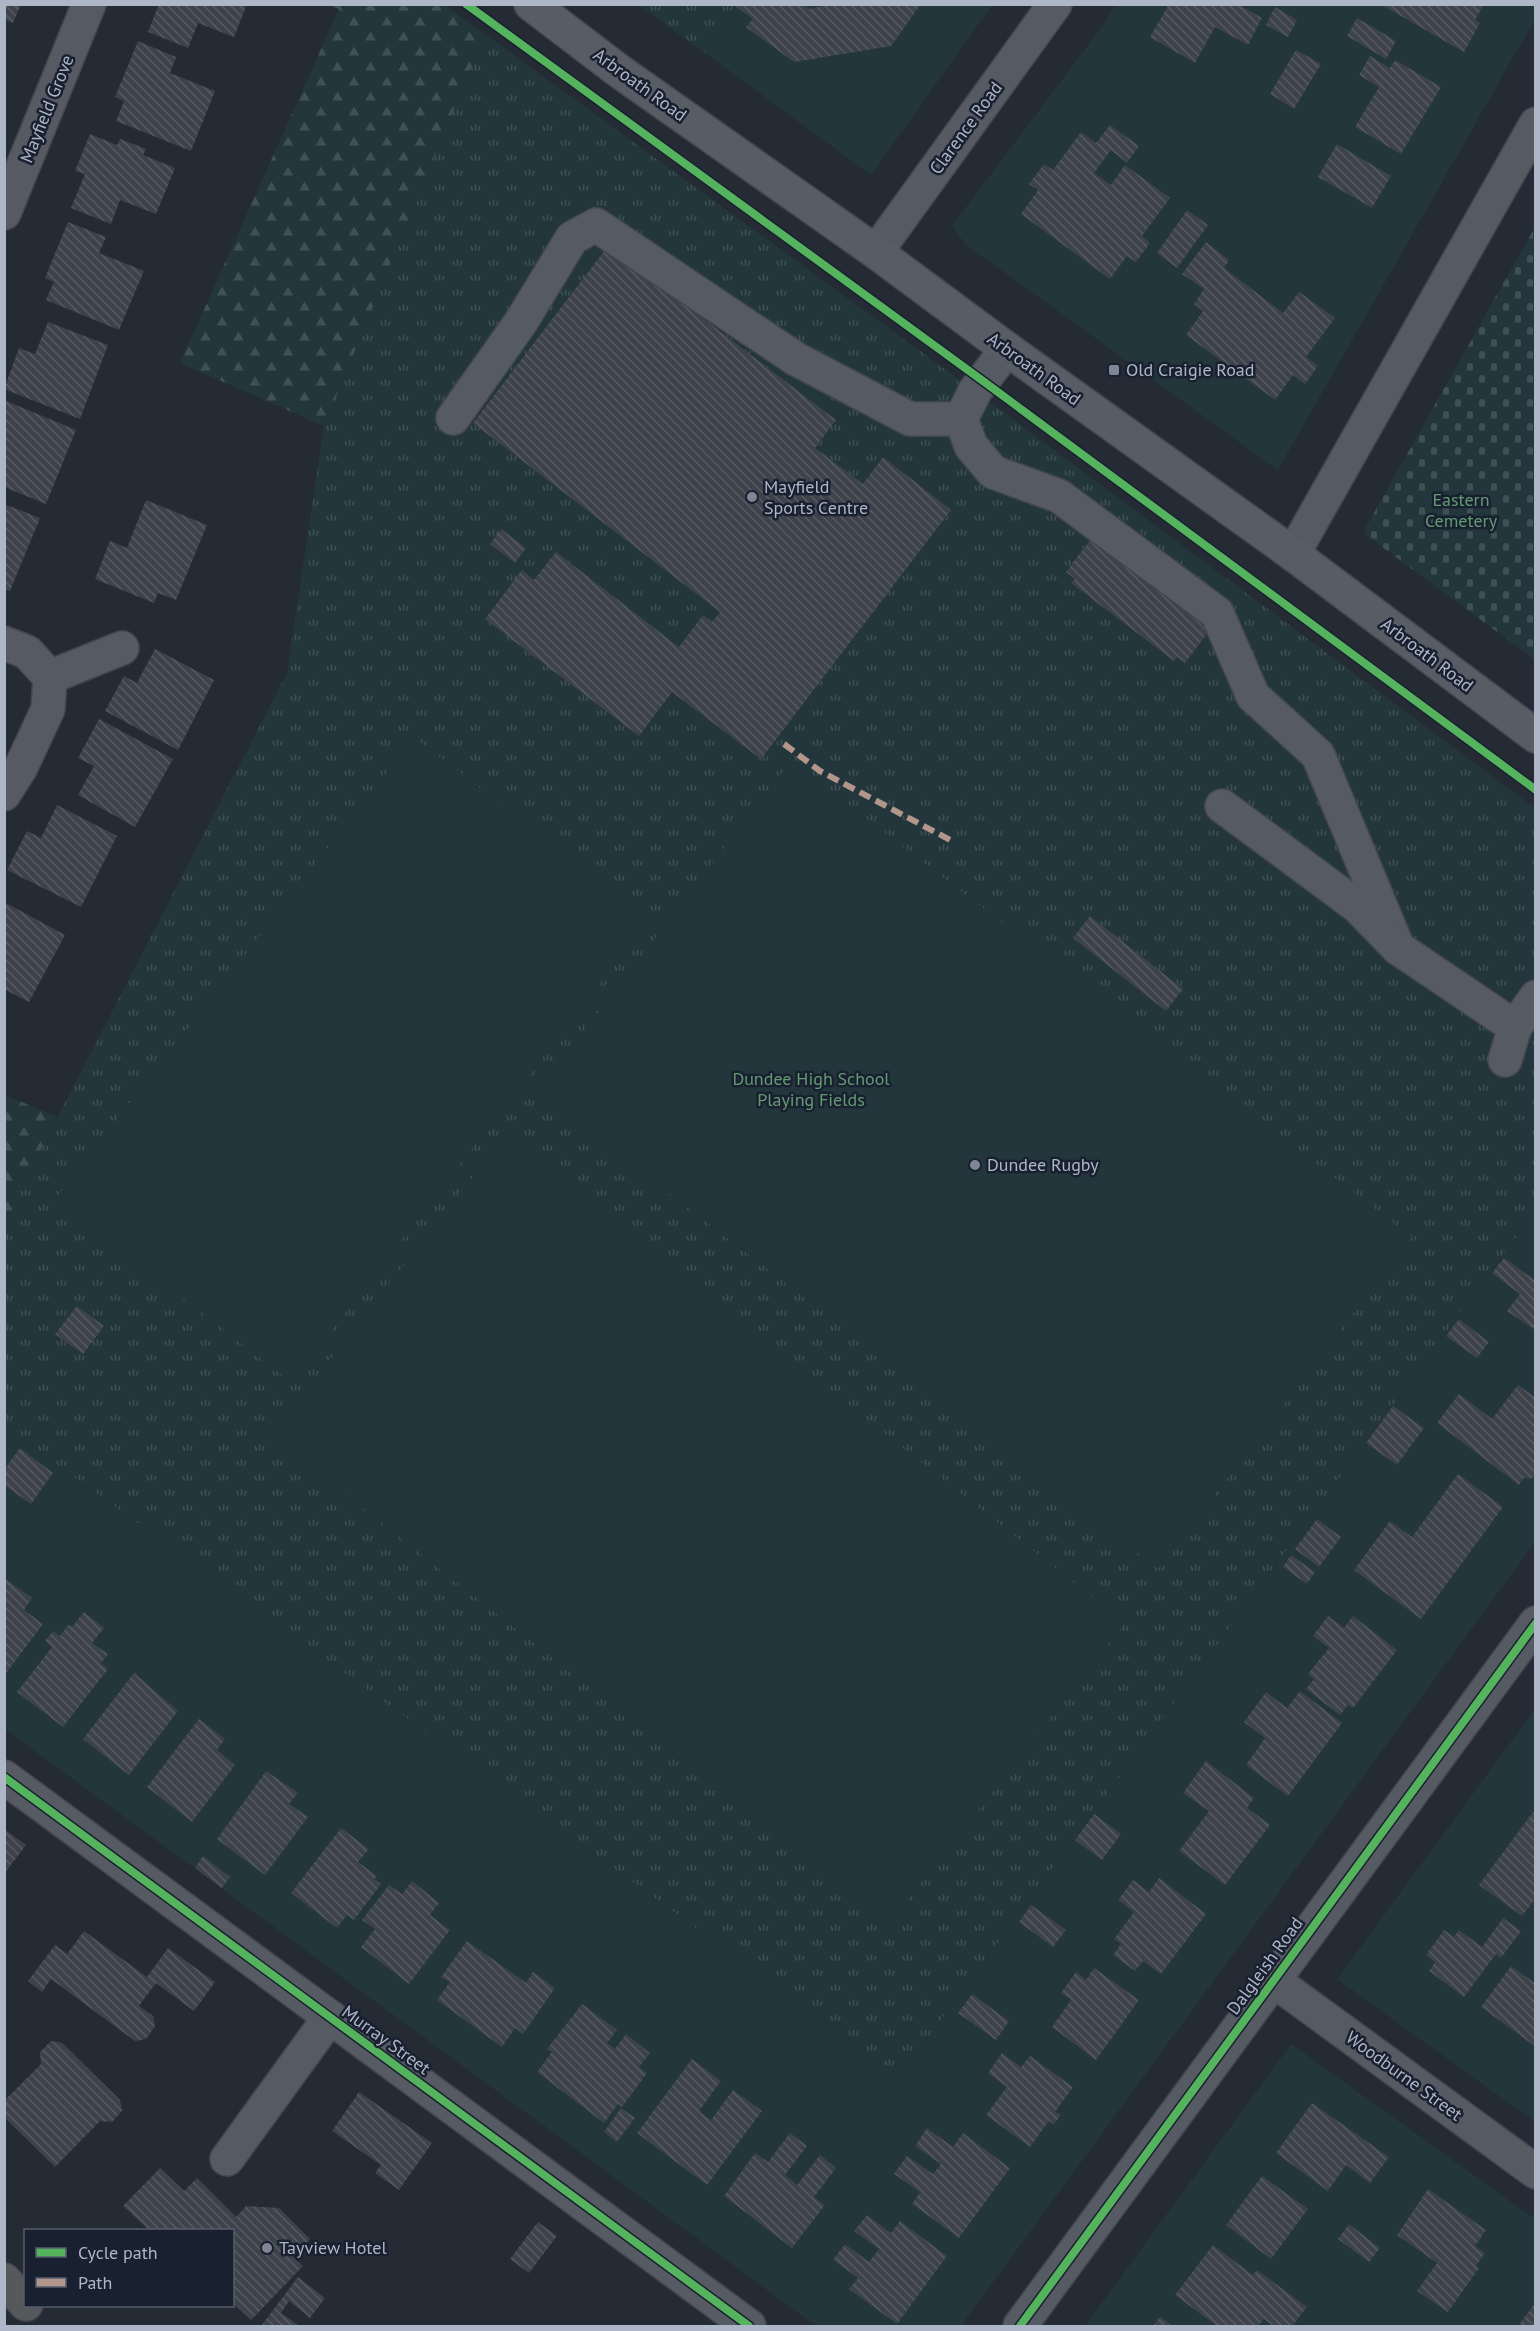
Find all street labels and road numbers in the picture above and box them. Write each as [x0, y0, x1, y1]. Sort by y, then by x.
street label: Arbroath Road [589, 43, 692, 126]
street label: Mayfield Grove [14, 51, 79, 166]
street label: Clarence Road [924, 77, 1007, 179]
street label: Arbroath Road [983, 327, 1086, 410]
street label: Arbroath Road [1376, 612, 1478, 697]
street label: Dalgleish Road [1221, 1912, 1308, 2019]
street label: Murray Street [338, 2000, 435, 2079]
street label: Woodburne Street [1342, 2026, 1467, 2126]

